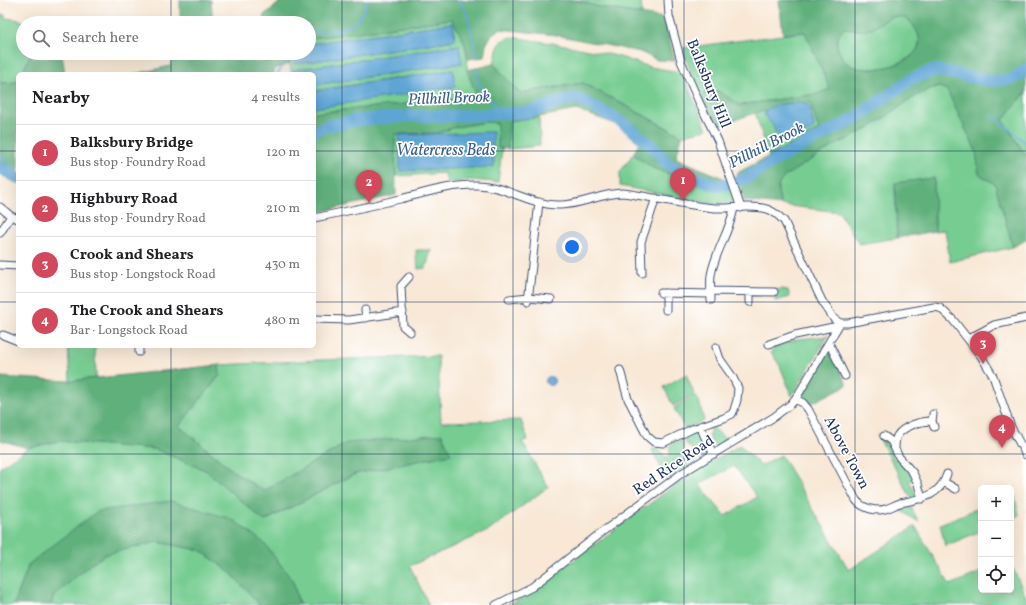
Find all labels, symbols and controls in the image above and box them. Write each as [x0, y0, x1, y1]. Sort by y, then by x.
search box [16, 16, 316, 60]
icon: search [30, 27, 52, 49]
text: Search here [62, 28, 139, 49]
street label: Balksbury Hill [681, 36, 735, 132]
text: Nearby [32, 87, 90, 110]
water label: Pillhill Brook [408, 87, 491, 111]
text: 4 results [251, 89, 300, 107]
water label: Pillhill Brook [725, 117, 809, 174]
text: Balksbury Bridge [70, 133, 193, 154]
water label: Watercress Beds [396, 140, 496, 162]
text: 1 [42, 144, 48, 162]
text: 120 m [266, 144, 300, 162]
text: Bus stop · Foundry Road [70, 154, 206, 172]
pin: 1 [670, 168, 696, 201]
pin: 2 [356, 170, 382, 203]
text: Highbury Road [70, 189, 178, 210]
text: 2 [42, 200, 48, 218]
text: 210 m [266, 200, 300, 218]
text: Bus stop · Foundry Road [70, 210, 206, 228]
your location [562, 237, 582, 257]
text: Crook and Shears [70, 245, 194, 266]
text: 3 [42, 256, 48, 274]
text: 430 m [264, 256, 300, 274]
text: Bus stop · Longstock Road [70, 266, 216, 284]
text: The Crook and Shears [70, 301, 223, 322]
text: 4 [41, 312, 49, 330]
text: 480 m [264, 312, 300, 330]
text: Bar · Longstock Road [70, 322, 188, 340]
pin: 3 [970, 331, 996, 364]
street label: Above Town [818, 413, 874, 493]
pin: 4 [989, 415, 1015, 448]
street label: Red Rice Road [629, 431, 719, 501]
map controls [978, 485, 1014, 593]
button: + [978, 485, 1014, 521]
button: − [978, 521, 1014, 557]
button: locate [978, 557, 1014, 593]

